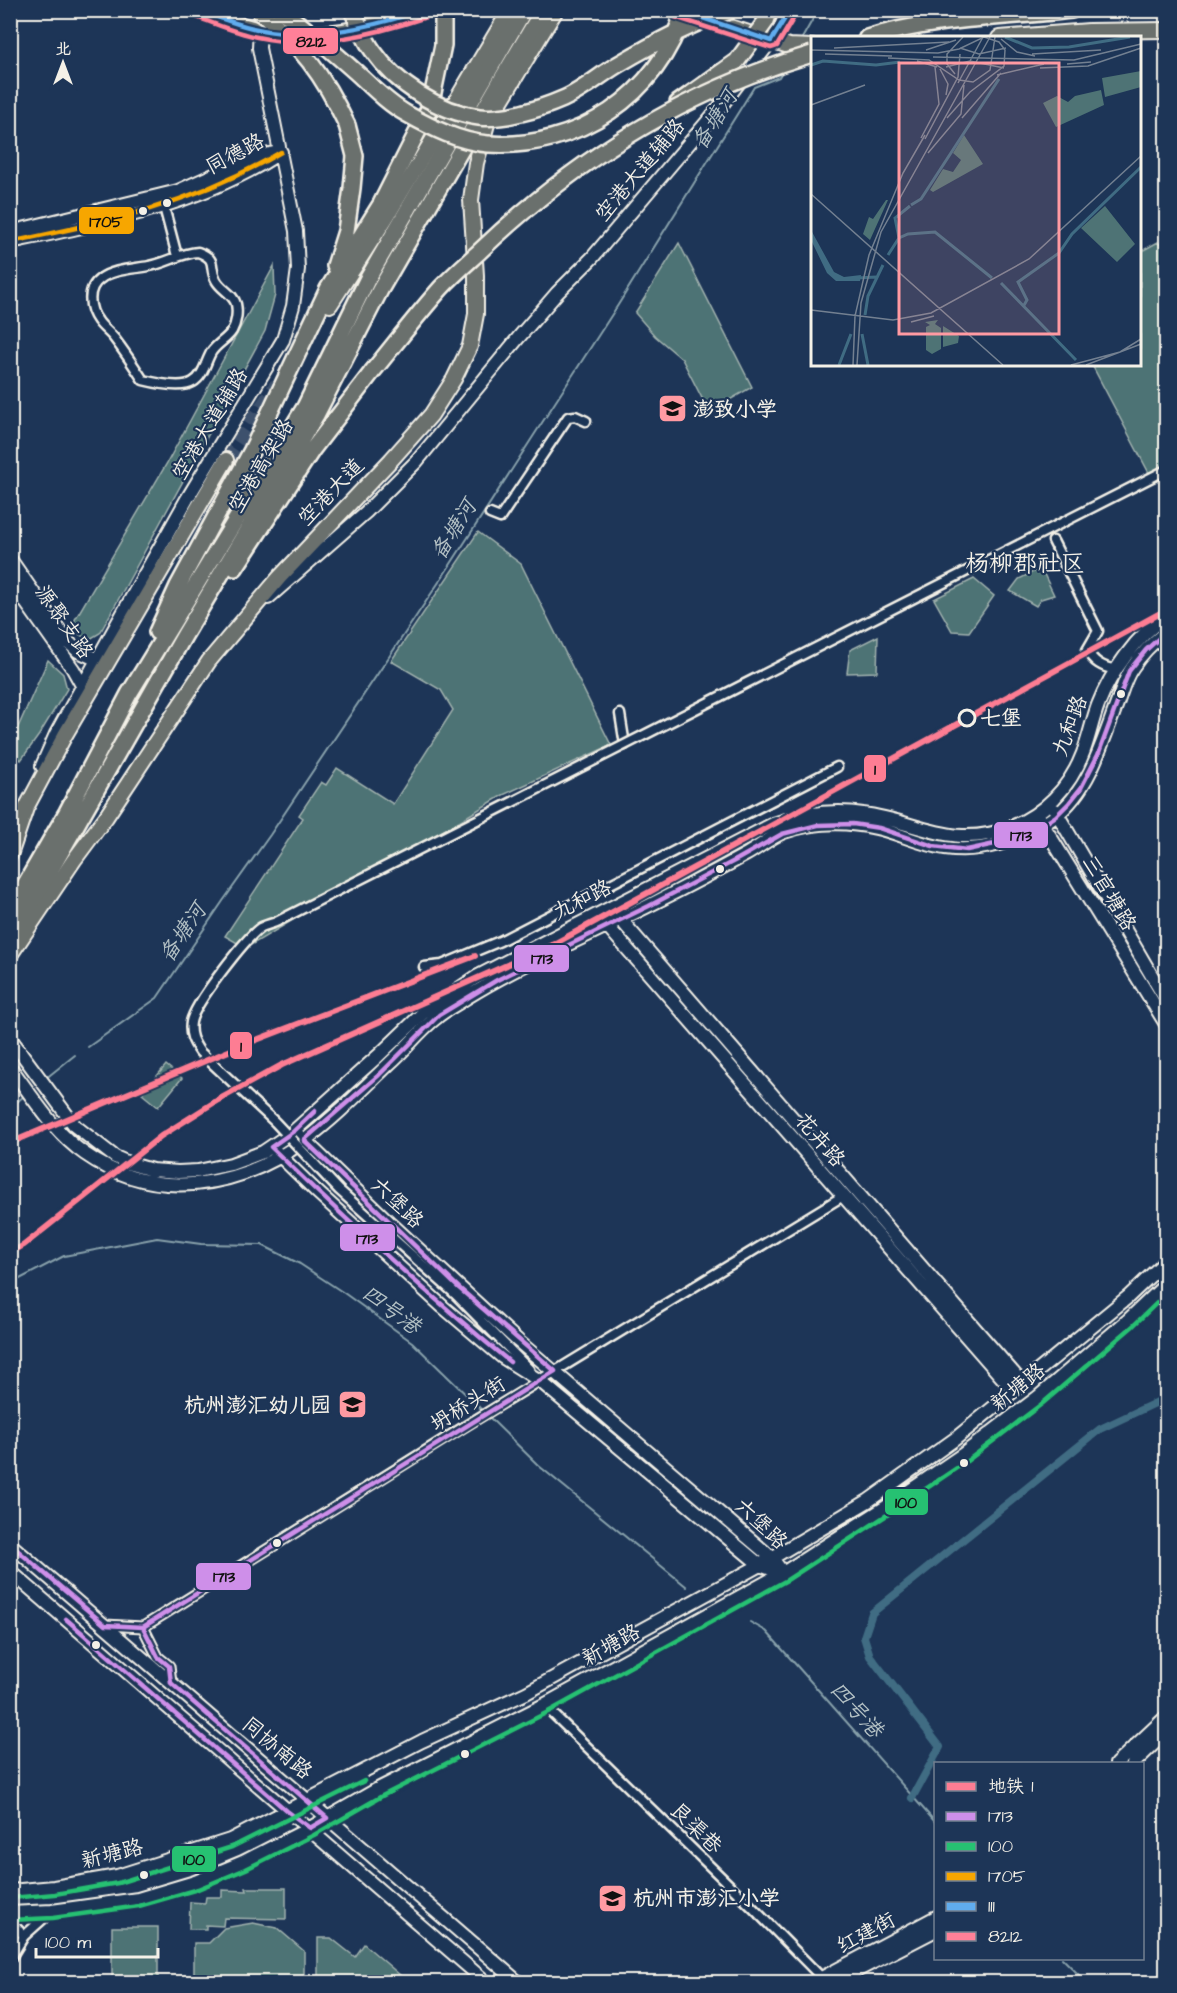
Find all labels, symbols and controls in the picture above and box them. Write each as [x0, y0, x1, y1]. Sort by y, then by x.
line badge: 8212 [282, 27, 339, 55]
text: 8212 [296, 31, 327, 53]
north arrow [33, 33, 93, 93]
inset map [811, 36, 1141, 366]
text: 北 [55, 38, 71, 60]
water label: 备塘河 [684, 81, 747, 156]
street label: 空港大道辅路 [588, 112, 692, 228]
street label: 同德路 [200, 126, 270, 182]
unlabelled marker [161, 197, 173, 209]
unlabelled marker [137, 205, 149, 217]
line badge: 1705 [78, 206, 135, 235]
text: 1705 [89, 211, 123, 233]
street label: 空港大道辅路 [165, 363, 255, 485]
school or university icon: 澎致小学 [656, 393, 688, 425]
place label: 澎致小学 [693, 395, 777, 424]
street label: 空港高架路 [222, 414, 300, 518]
street label: 空港大道 [291, 452, 371, 532]
water label: 备塘河 [423, 491, 486, 566]
district label: 杨柳郡社区 [965, 547, 1085, 581]
street label: 源聚支路 [28, 579, 100, 665]
unlabelled marker [1115, 688, 1127, 700]
street label: 九和路 [1046, 691, 1094, 761]
place label: 七堡 [980, 704, 1022, 733]
marker: 七堡 [958, 709, 976, 727]
line badge: 1 [863, 754, 887, 783]
text: 1 [874, 759, 877, 781]
line badge: 1713 [993, 821, 1049, 849]
text: 1713 [1010, 825, 1033, 847]
street label: 三官塘路 [1075, 850, 1143, 936]
unlabelled marker [714, 863, 726, 875]
street label: 九和路 [547, 873, 617, 927]
water label: 备塘河 [152, 894, 216, 969]
line badge: 1713 [513, 944, 570, 973]
text: 1713 [531, 948, 554, 970]
line badge: 1 [229, 1031, 253, 1060]
text: 1 [240, 1036, 243, 1058]
street label: 花卉路 [788, 1107, 852, 1173]
street label: 六堡路 [364, 1171, 430, 1235]
line badge: 1713 [339, 1223, 396, 1252]
text: 1713 [356, 1228, 379, 1250]
water label: 四号港 [355, 1278, 428, 1343]
street label: 新塘路 [984, 1356, 1052, 1418]
street label: 坍桥头街 [425, 1369, 511, 1439]
school or university icon: 杭州澎汇幼儿园 [336, 1389, 368, 1421]
place label: 杭州澎汇幼儿园 [184, 1391, 331, 1420]
unlabelled marker [958, 1457, 970, 1469]
line badge: 100 [884, 1488, 929, 1516]
street label: 六堡路 [728, 1492, 794, 1556]
text: 100 [895, 1492, 917, 1514]
unlabelled marker [271, 1537, 283, 1549]
line badge: 1713 [195, 1562, 252, 1591]
text: 1713 [213, 1566, 236, 1588]
street label: 新塘路 [576, 1617, 646, 1673]
unlabelled marker [90, 1639, 102, 1651]
water label: 四号港 [822, 1675, 891, 1746]
street label: 同协南路 [236, 1710, 318, 1786]
unlabelled marker [459, 1748, 471, 1760]
legend [934, 1762, 1144, 1960]
text: 地铁 1 [988, 1774, 1034, 1799]
street label: 艮渠巷 [663, 1796, 729, 1860]
text: 1713 [988, 1804, 1013, 1829]
street label: 新塘路 [78, 1832, 146, 1876]
text: 100 [988, 1834, 1013, 1859]
line badge: 100 [171, 1845, 217, 1873]
text: 100 [183, 1849, 205, 1871]
text: 1705 [988, 1864, 1026, 1889]
unlabelled marker [138, 1869, 150, 1881]
school or university icon: 杭州市澎汇小学 [596, 1882, 628, 1914]
place label: 杭州市澎汇小学 [633, 1884, 780, 1913]
text: 111 [988, 1894, 995, 1919]
street label: 红建街 [831, 1905, 901, 1961]
scale bar [36, 1921, 158, 1959]
text: 8212 [988, 1924, 1023, 1949]
text: 100 m [45, 1930, 91, 1955]

